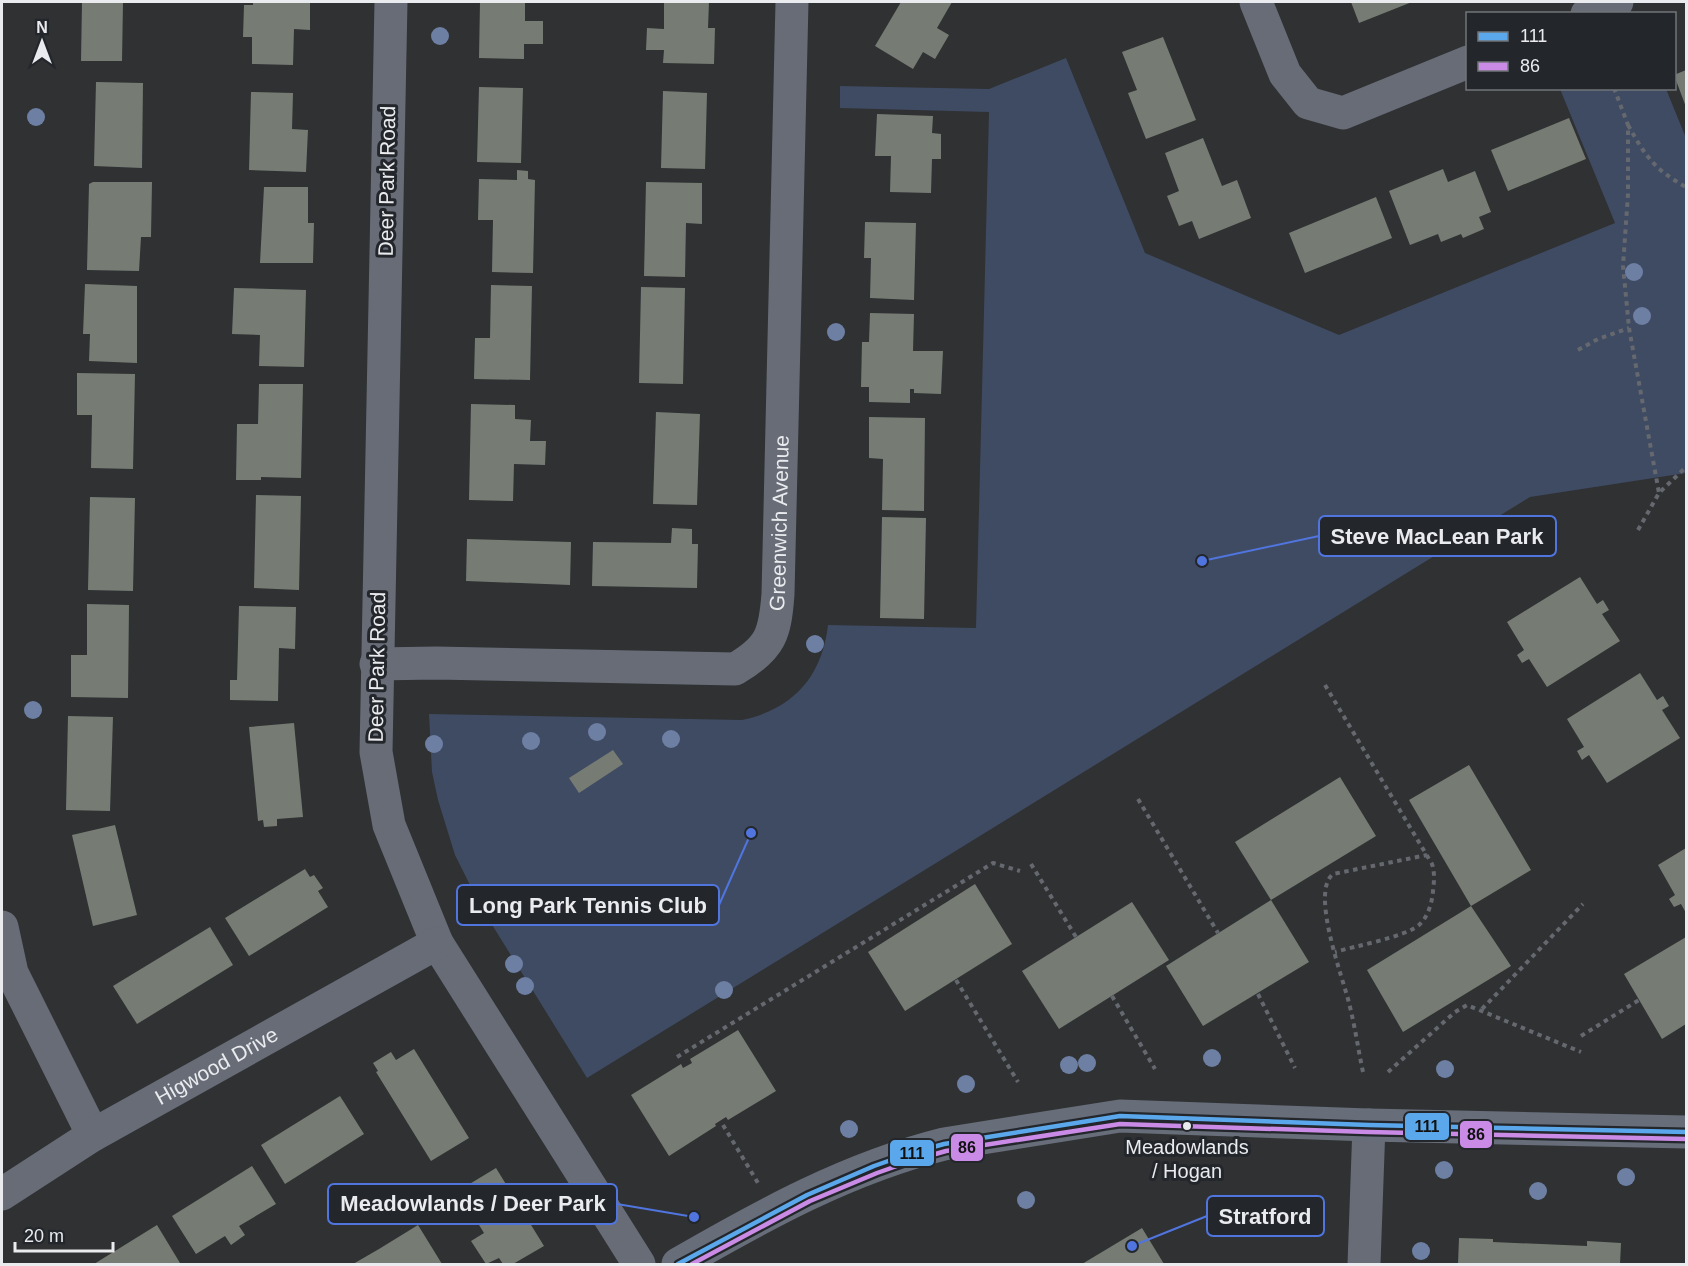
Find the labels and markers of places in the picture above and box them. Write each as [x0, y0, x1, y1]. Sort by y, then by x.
callout: Steve MacLean Park [1319, 516, 1556, 556]
callout: Long Park Tennis Club [457, 885, 719, 925]
marker: Meadowlands / Hogan [1181, 1120, 1193, 1132]
place label: Meadowlands / Hogan [1125, 1136, 1249, 1182]
callout: Meadowlands / Deer Park [328, 1184, 617, 1224]
callout: Stratford [1207, 1196, 1324, 1236]

